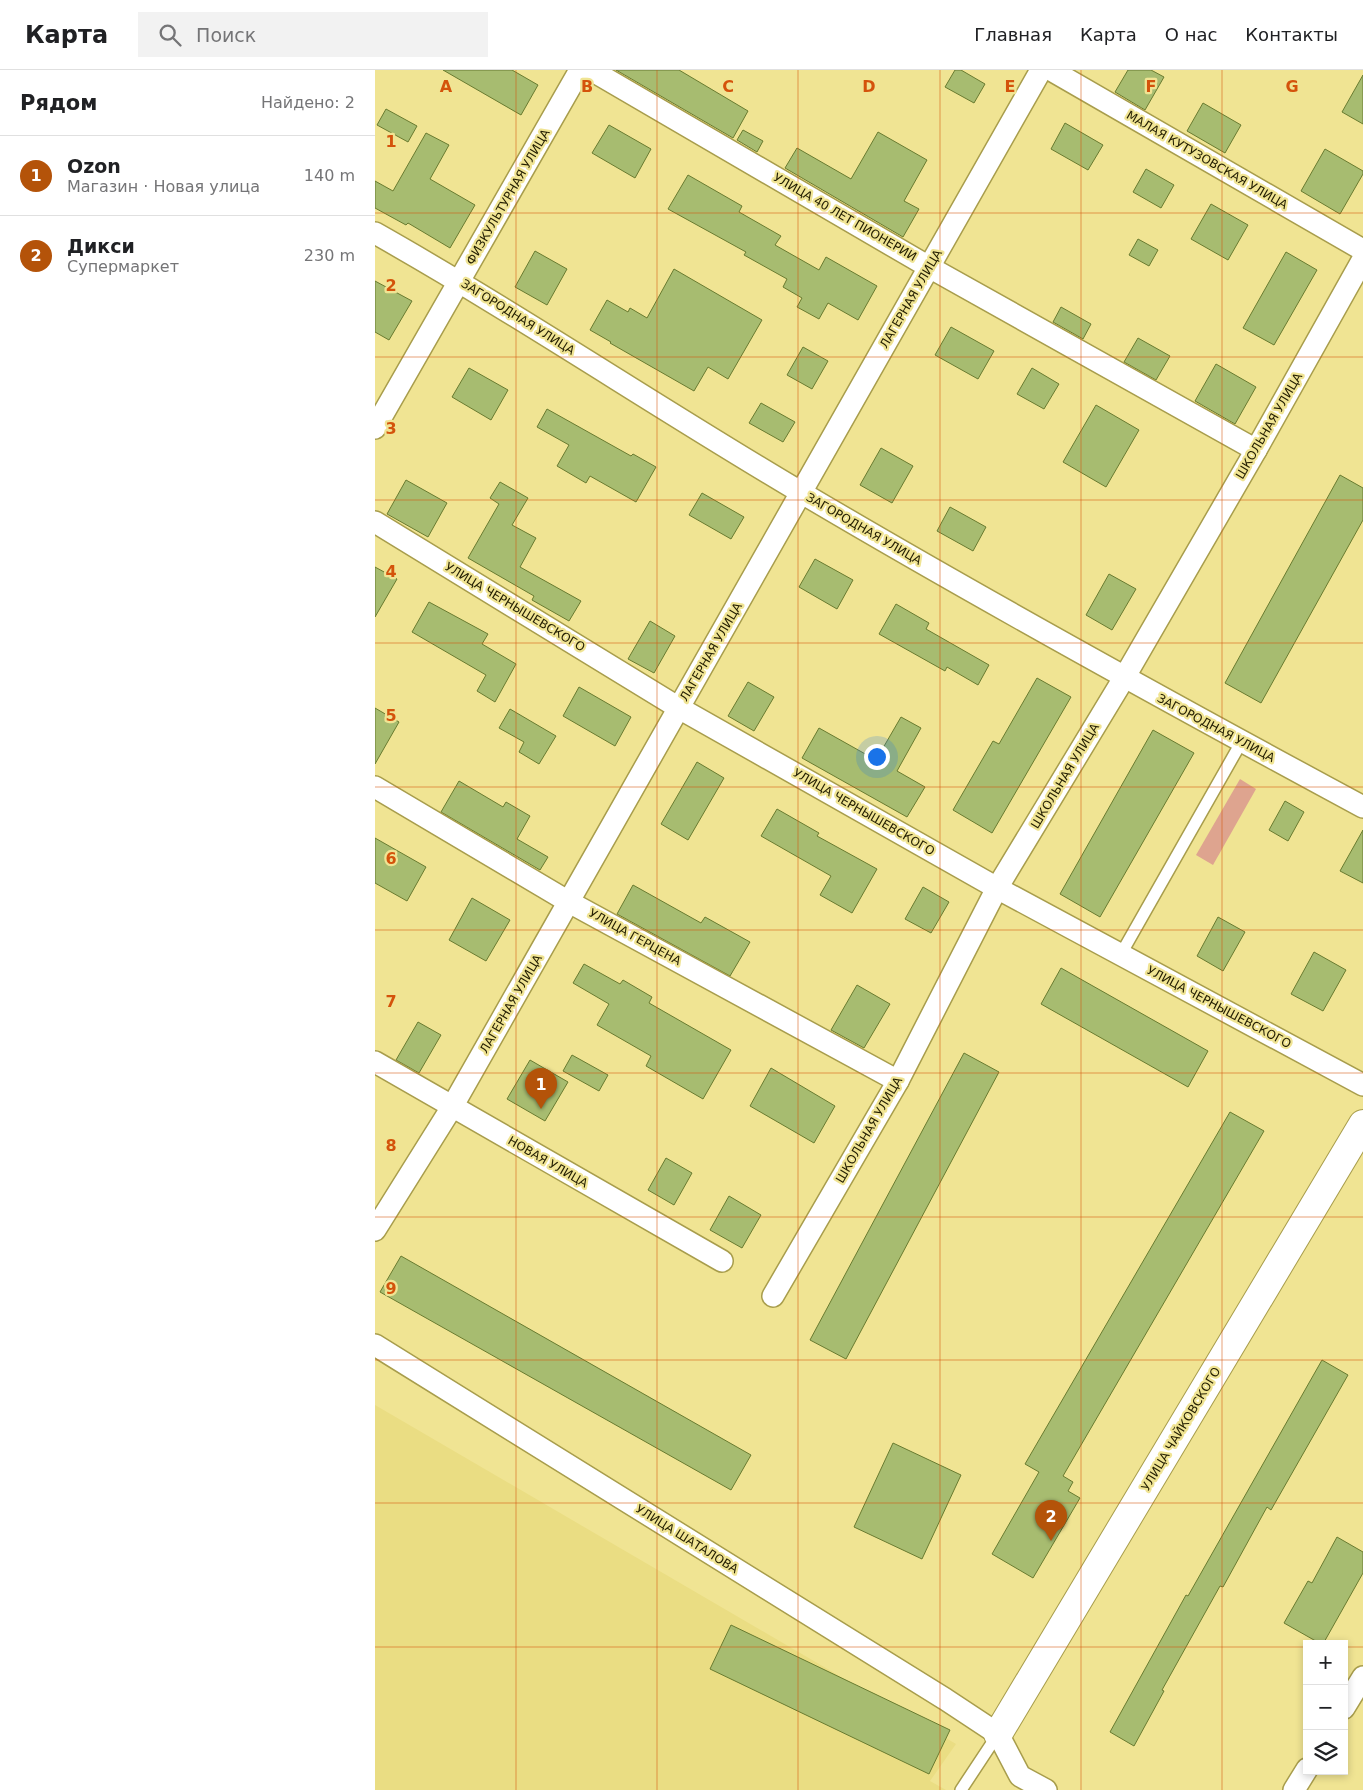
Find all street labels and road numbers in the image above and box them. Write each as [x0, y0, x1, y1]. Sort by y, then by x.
street label: МАЛАЯ КУТУЗОВСКАЯ УЛИЦА [1124, 108, 1291, 212]
street label: ФИЗКУЛЬТУРНАЯ УЛИЦА [463, 126, 553, 267]
street label: УЛИЦА 40 ЛЕТ ПИОНЕРИИ [771, 170, 919, 264]
street label: ЛАГЕРНАЯ УЛИЦА [877, 246, 945, 351]
street label: ЗАГОРОДНАЯ УЛИЦА [459, 276, 578, 358]
street label: ШКОЛЬНАЯ УЛИЦА [1233, 370, 1306, 482]
street label: ЗАГОРОДНАЯ УЛИЦА [804, 490, 925, 568]
street label: УЛИЦА ЧЕРНЫШЕВСКОГО [442, 560, 588, 654]
street label: ЛАГЕРНАЯ УЛИЦА [677, 599, 745, 704]
street label: ЗАГОРОДНАЯ УЛИЦА [1155, 691, 1278, 765]
street label: ШКОЛЬНАЯ УЛИЦА [1028, 720, 1102, 831]
street label: УЛИЦА ЧЕРНЫШЕВСКОГО [791, 766, 937, 858]
street label: УЛИЦА ГЕРЦЕНА [587, 906, 684, 968]
street label: ЛАГЕРНАЯ УЛИЦА [477, 951, 545, 1056]
street label: УЛИЦА ЧЕРНЫШЕВСКОГО [1145, 963, 1293, 1051]
street label: ШКОЛЬНАЯ УЛИЦА [833, 1074, 906, 1186]
street label: НОВАЯ УЛИЦА [506, 1133, 591, 1191]
street label: УЛИЦА ЧАЙКОВСКОГО [1138, 1364, 1223, 1493]
street label: УЛИЦА ШАТАЛОВА [633, 1502, 741, 1577]

